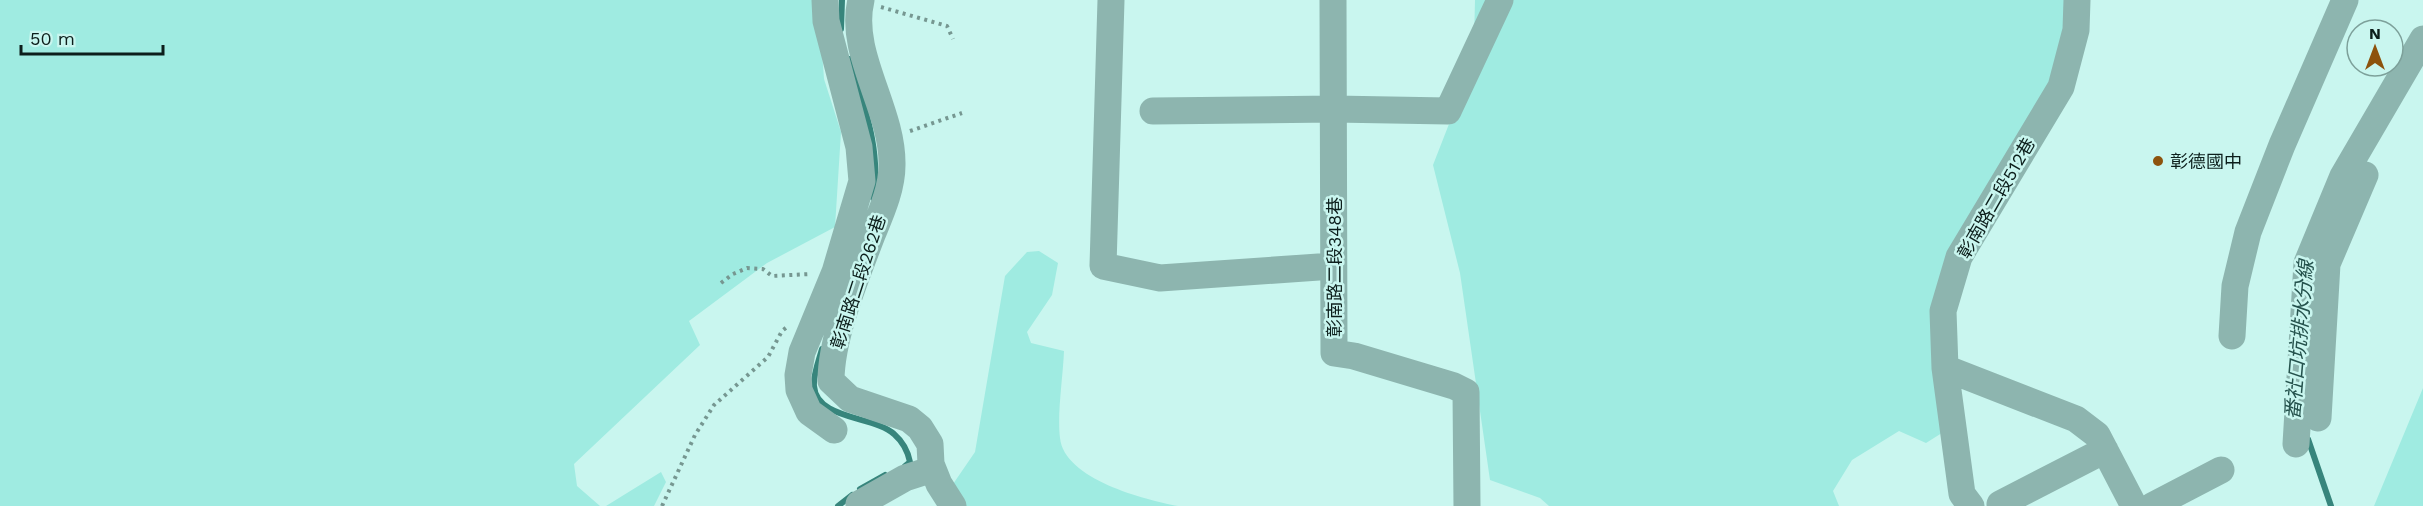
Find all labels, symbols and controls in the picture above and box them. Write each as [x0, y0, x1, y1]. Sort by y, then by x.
scale bar [21, 18, 164, 56]
north arrow [2345, 18, 2405, 78]
text: N [2369, 24, 2381, 43]
text: 50 m [30, 28, 75, 49]
street label: 彰南路二段512巷 [1953, 134, 2039, 262]
place label: 彰德國中 [2170, 151, 2242, 172]
marker: 彰德國中 [2151, 154, 2165, 168]
street label: 彰南路二段348巷 [1324, 197, 1345, 337]
street label: 彰南路二段262巷 [826, 212, 890, 352]
water label: 番社口坑排水分線 [2280, 257, 2318, 421]

